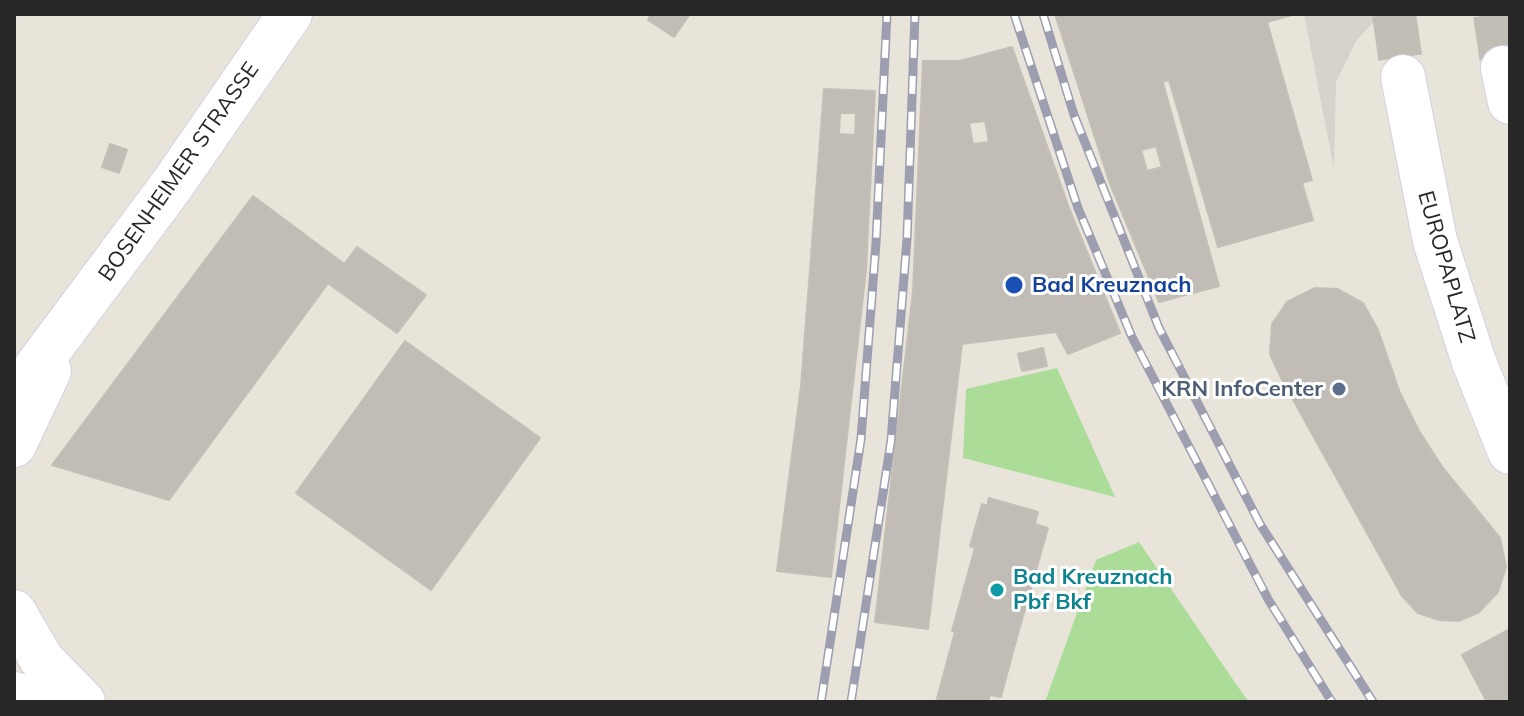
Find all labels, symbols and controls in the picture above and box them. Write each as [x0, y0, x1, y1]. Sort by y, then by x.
street label: BOSENHEIMER STRASSE [93, 57, 265, 287]
street label: EUROPAPLATZ [1412, 188, 1480, 346]
place label: Bad Kreuznach [1032, 272, 1192, 298]
marker: Bad Kreuznach [1003, 274, 1025, 296]
place label: KRN InfoCenter [1161, 376, 1323, 402]
marker: KRN InfoCenter [1330, 380, 1348, 398]
place label: Bad Kreuznach Pbf Bkf [1013, 564, 1173, 616]
marker: Bad Kreuznach Pbf Bkf [988, 581, 1006, 599]

